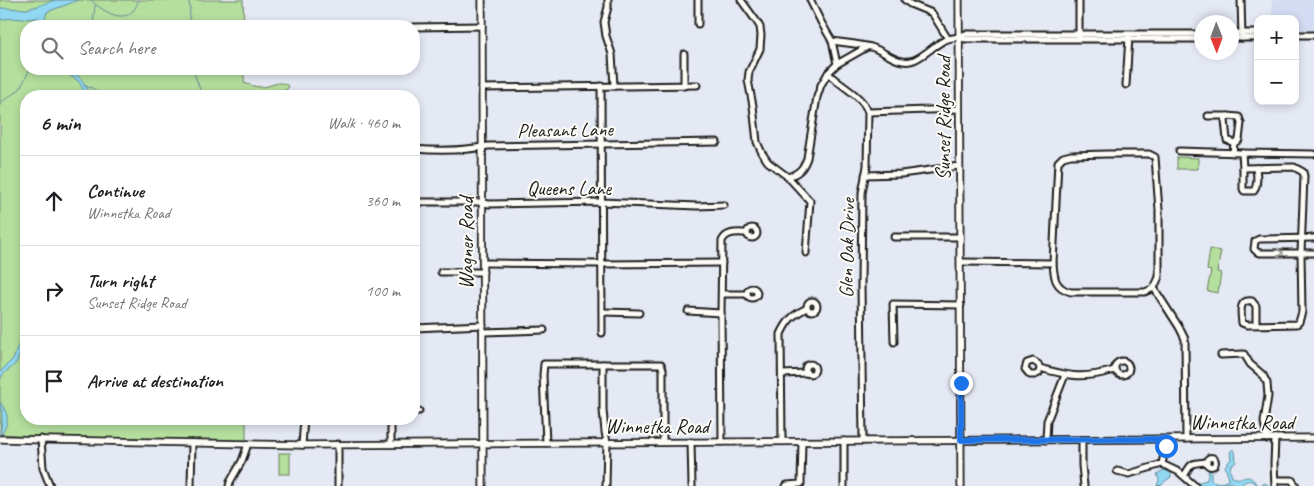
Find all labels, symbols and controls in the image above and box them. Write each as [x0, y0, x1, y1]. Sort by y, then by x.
north arrow [1194, 15, 1239, 60]
map controls [1254, 15, 1299, 105]
button: + [1254, 15, 1299, 60]
search box [20, 20, 420, 75]
icon: search [38, 34, 66, 62]
text: Search here [78, 36, 155, 60]
street label: Sunset Ridge Road [931, 53, 956, 180]
button: − [1254, 60, 1299, 105]
text: 6 min [40, 110, 81, 136]
text: Walk · 460 m [328, 113, 400, 133]
street label: Pleasant Lane [517, 117, 615, 143]
street label: Queens Lane [527, 176, 612, 201]
text: Continue [87, 179, 144, 203]
icon: ahead [40, 187, 68, 215]
text: 360 m [366, 191, 400, 211]
street label: Wagner Road [454, 194, 479, 289]
street label: Glen Oak Drive [834, 197, 860, 298]
text: Winnetka Road [87, 203, 170, 223]
one-way arrow [1277, 248, 1285, 258]
text: Turn right [87, 269, 154, 293]
icon: right [40, 277, 68, 305]
text: 100 m [366, 281, 400, 301]
text: Sunset Ridge Road [87, 293, 187, 313]
icon: arrive [40, 367, 68, 395]
text: Arrive at destination [87, 369, 223, 393]
route end [950, 372, 973, 395]
street label: Winnetka Road [1190, 410, 1297, 435]
street label: Winnetka Road [605, 414, 712, 439]
route start [1155, 435, 1178, 458]

